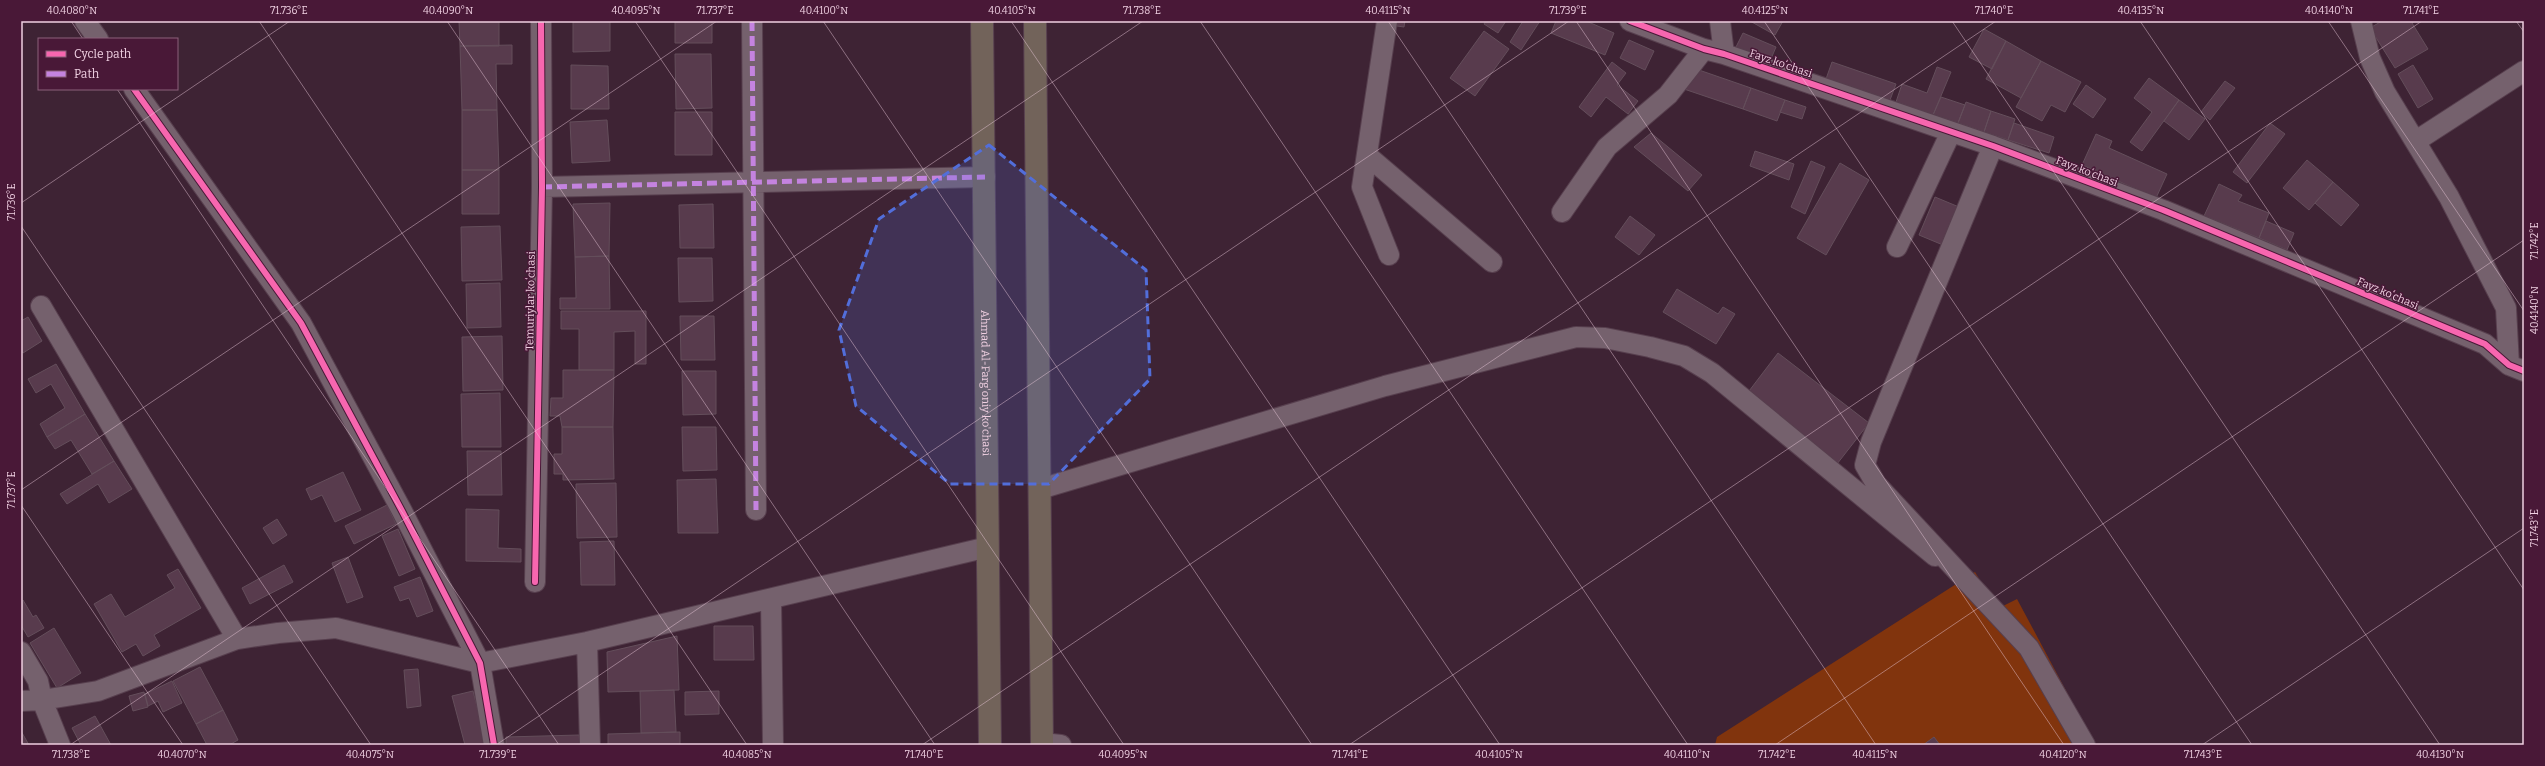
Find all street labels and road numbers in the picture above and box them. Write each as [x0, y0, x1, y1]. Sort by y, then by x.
street label: Fayz koʻchasi [1748, 47, 1815, 81]
street label: Fayz koʻchasi [2054, 154, 2120, 190]
street label: Temuriylar koʻchasi [523, 250, 538, 351]
street label: Fayz koʻchasi [2355, 275, 2421, 313]
street label: Ahmad Al-Farg'oniy ko'chasi [978, 310, 993, 457]

